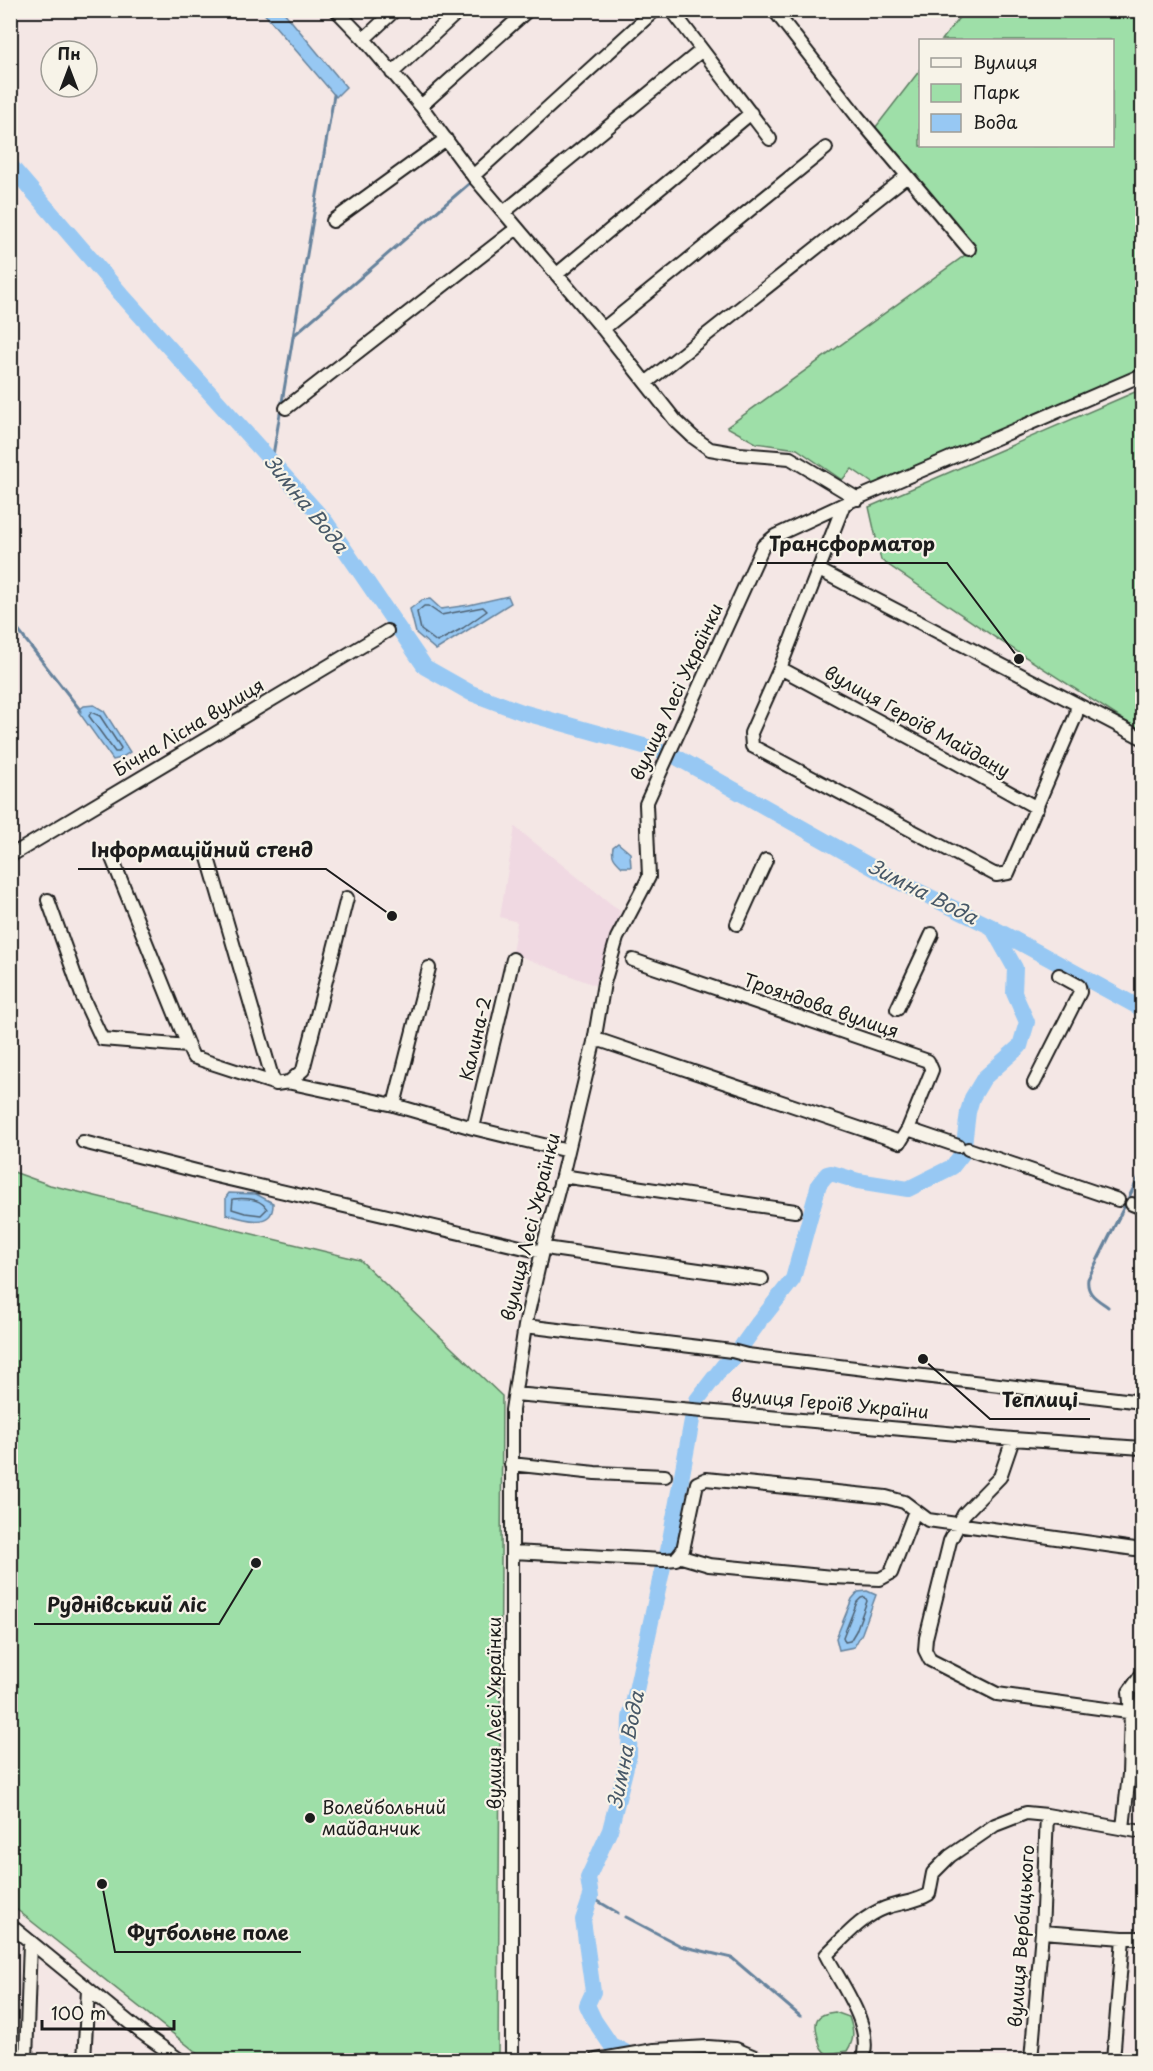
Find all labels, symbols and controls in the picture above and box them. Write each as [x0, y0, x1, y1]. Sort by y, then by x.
north arrow [39, 39, 99, 99]
legend [919, 39, 1114, 147]
text: Пн [57, 41, 81, 65]
text: Вулиця [973, 48, 1038, 75]
text: Парк [973, 78, 1020, 105]
text: Вода [973, 108, 1018, 135]
water label: Зимна Вода [258, 448, 356, 559]
callout: Трансформатор [757, 525, 947, 563]
text: Трансформатор [769, 528, 935, 558]
street label: вулиця Лесі Українки [623, 598, 729, 784]
street label: вулиця Героїв Майдану [820, 658, 1016, 783]
street label: Бічна Лісна вулиця [108, 671, 269, 782]
callout: Інформаційний стенд [78, 831, 326, 869]
text: Інформаційний стенд [91, 834, 313, 864]
water label: Зимна Вода [864, 851, 984, 932]
street label: Трояндова вулиця [740, 965, 903, 1044]
street label: Калина-2 [452, 994, 497, 1083]
street label: вулиця Лесі Українки [493, 1130, 566, 1323]
street label: вулиця Героїв України [730, 1380, 930, 1425]
callout: Теплиці [990, 1381, 1090, 1419]
text: Теплиці [1002, 1384, 1078, 1414]
callout: Руднівський ліс [34, 1586, 219, 1624]
text: Руднівський ліс [47, 1589, 207, 1619]
street label: вулиця Лесі Українки [480, 1617, 507, 1809]
water label: Зимна Вода [599, 1688, 651, 1811]
place label: Волейбольний майданчик [322, 1793, 446, 1841]
marker: Волейбольний майданчик [303, 1811, 317, 1825]
street label: вулиця Вербицького [1001, 1844, 1040, 2028]
callout: Футбольне поле [115, 1914, 301, 1952]
text: Футбольне поле [127, 1917, 289, 1947]
scale bar [42, 1993, 174, 2031]
text: 100 m [51, 1999, 106, 2026]

